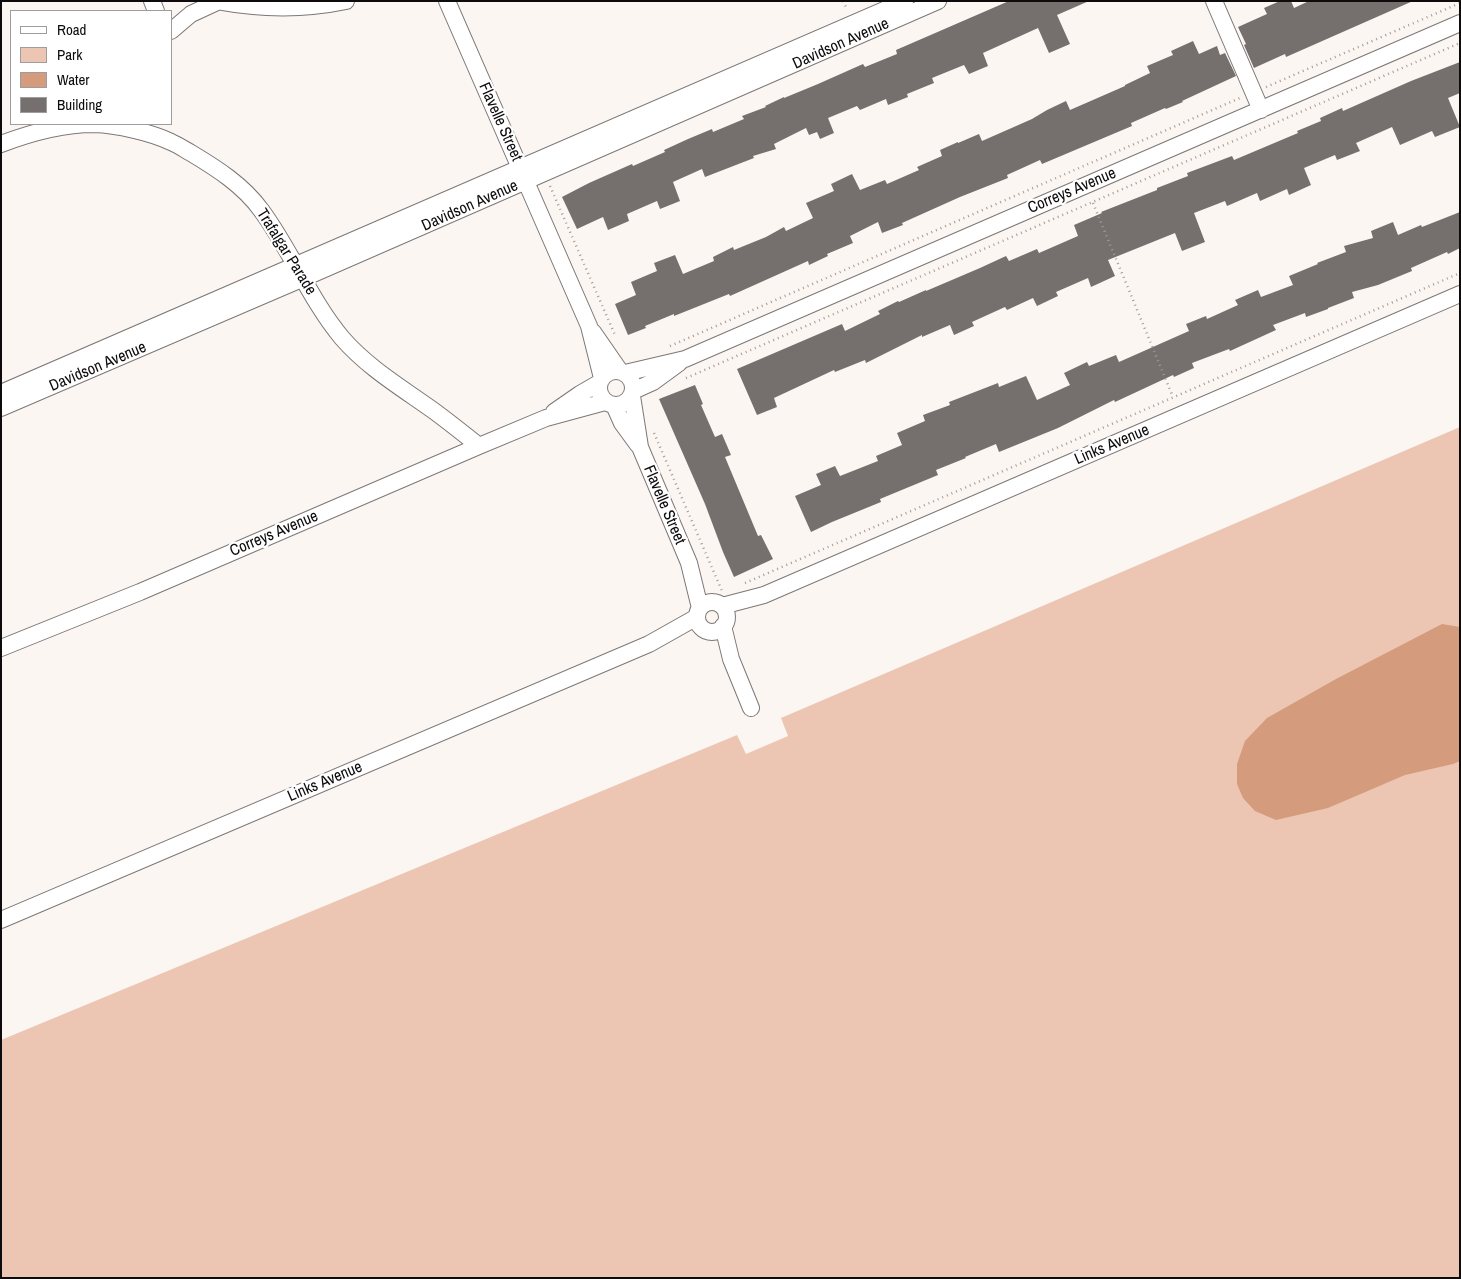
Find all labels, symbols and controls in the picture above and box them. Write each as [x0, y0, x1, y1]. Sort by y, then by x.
legend [10, 10, 172, 125]
street label: Davidson Avenue [790, 14, 892, 74]
text: Road [57, 19, 86, 40]
text: Park [57, 44, 82, 65]
text: Water [57, 69, 89, 90]
street label: Flavelle Street [474, 80, 526, 164]
text: Building [57, 94, 102, 115]
street label: Correys Avenue [1025, 164, 1119, 218]
street label: Davidson Avenue [419, 176, 521, 236]
street label: Trafalgar Parade [252, 205, 320, 299]
street label: Davidson Avenue [47, 338, 149, 396]
street label: Links Avenue [1072, 421, 1152, 469]
street label: Flavelle Street [639, 463, 689, 547]
street label: Correys Avenue [227, 507, 321, 561]
street label: Links Avenue [285, 758, 365, 806]

